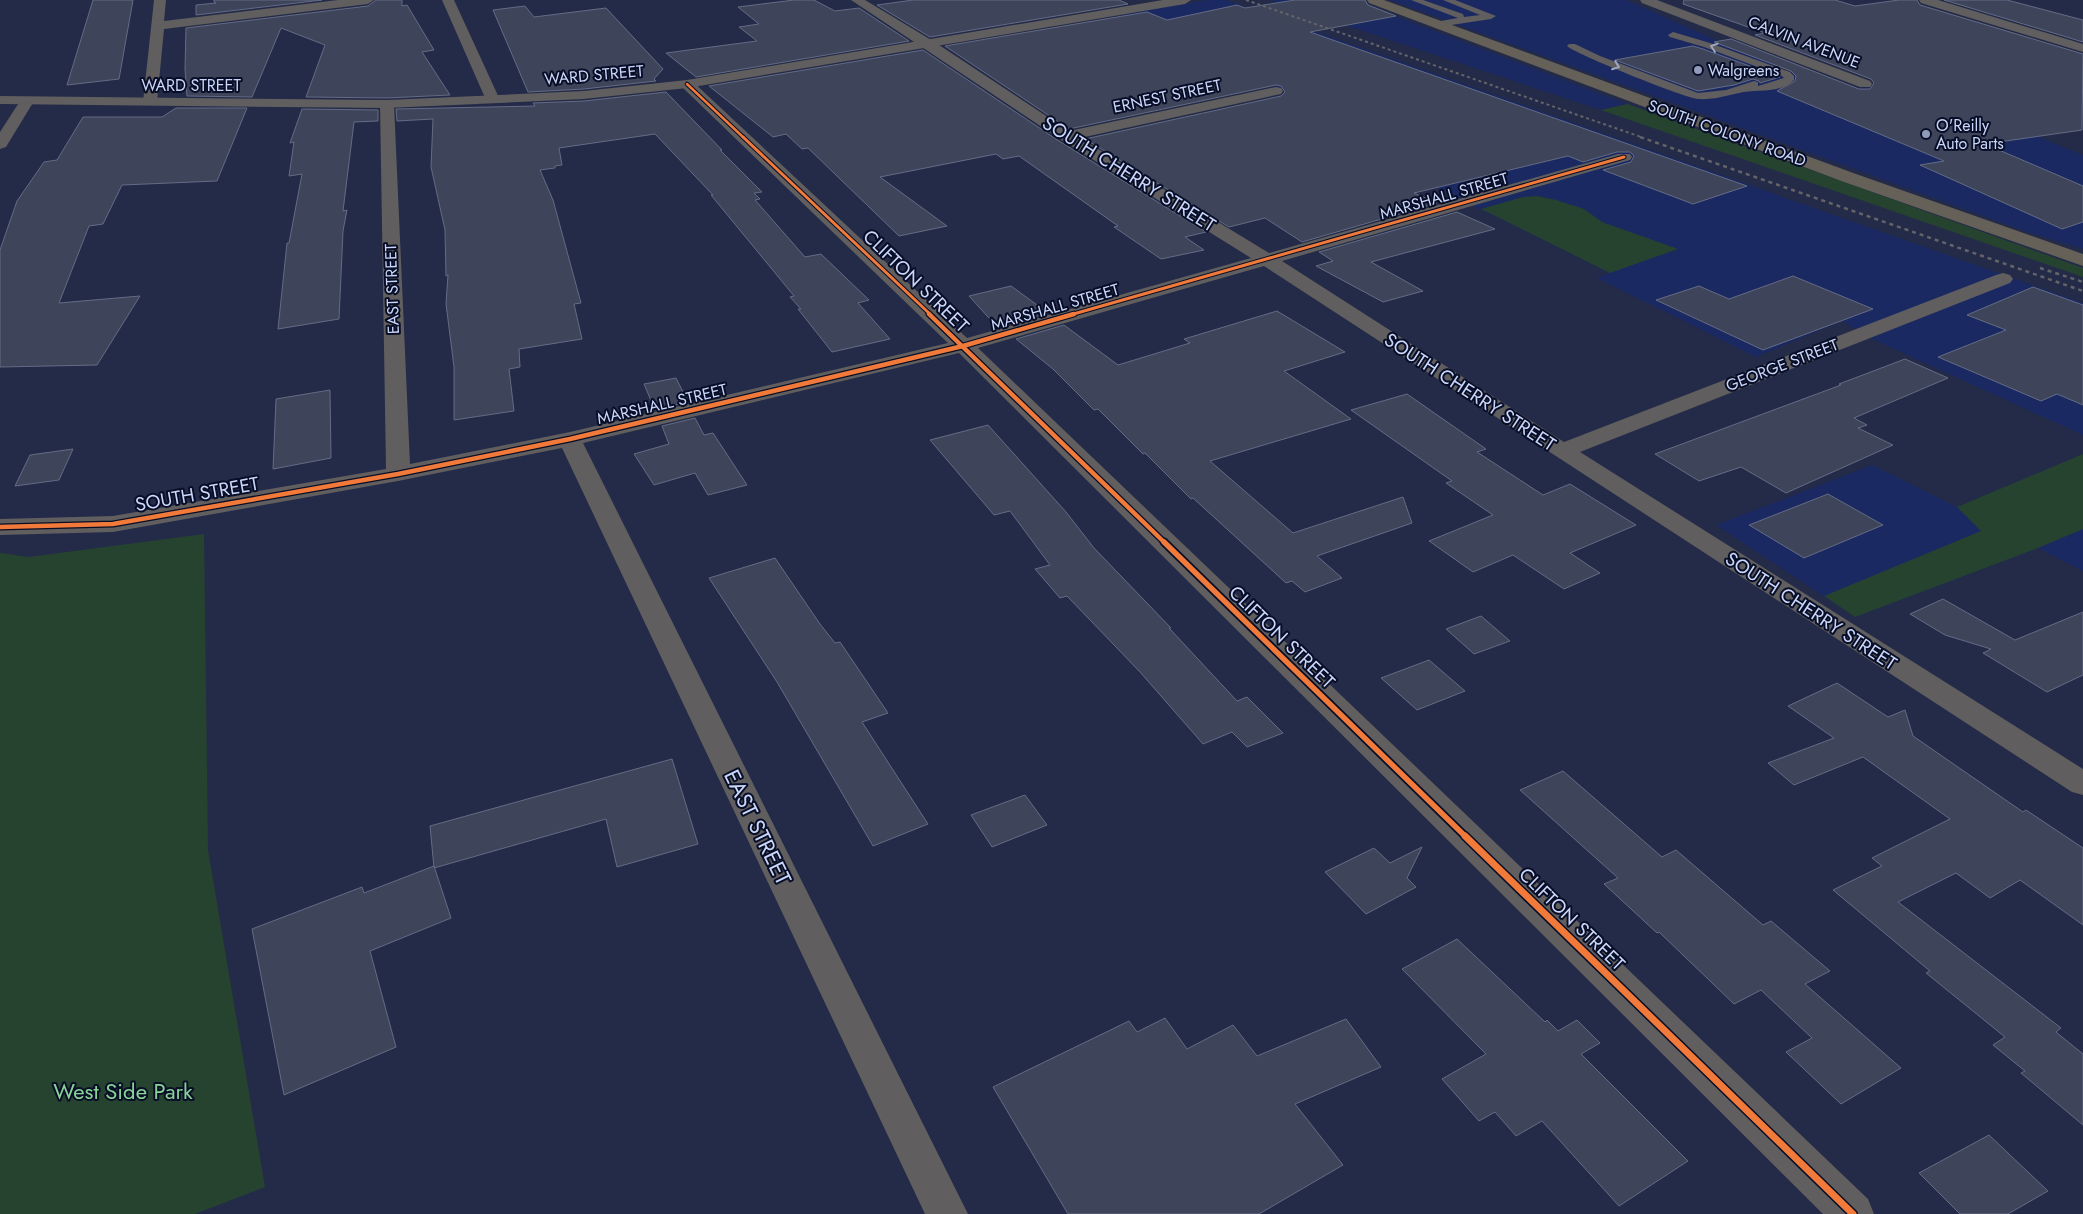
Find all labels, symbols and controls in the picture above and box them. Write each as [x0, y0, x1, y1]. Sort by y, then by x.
street label: CALVIN AVENUE [1745, 10, 1863, 74]
one-way arrow [1711, 43, 1719, 53]
street label: WARD STREET [543, 59, 645, 91]
place label: Walgreens [1708, 59, 1779, 82]
one-way arrow [1611, 60, 1620, 70]
marker: Walgreens [1692, 64, 1704, 76]
street label: ERNEST STREET [1111, 73, 1224, 119]
street label: WARD STREET [141, 74, 241, 97]
street label: SOUTH COLONY ROAD [1645, 94, 1809, 172]
street label: SOUTH CHERRY STREET [1037, 110, 1221, 238]
place label: O'Reilly Auto Parts [1936, 114, 2004, 155]
marker: O'Reilly Auto Parts [1920, 128, 1932, 140]
street label: MARSHALL STREET [1377, 167, 1511, 225]
street label: CLIFTON STREET [857, 223, 975, 339]
street label: EAST STREET [379, 243, 405, 335]
street label: MARSHALL STREET [988, 278, 1122, 336]
street label: SOUTH CHERRY STREET [1379, 326, 1561, 458]
street label: GEORGE STREET [1722, 333, 1842, 397]
street label: MARSHALL STREET [595, 378, 730, 430]
street label: SOUTH STREET [133, 470, 261, 518]
street label: SOUTH CHERRY STREET [1720, 545, 1902, 677]
street label: CLIFTON STREET [1223, 579, 1341, 695]
street label: EAST STREET [716, 764, 800, 891]
street label: CLIFTON STREET [1513, 861, 1631, 977]
park label: West Side Park [53, 1075, 193, 1107]

